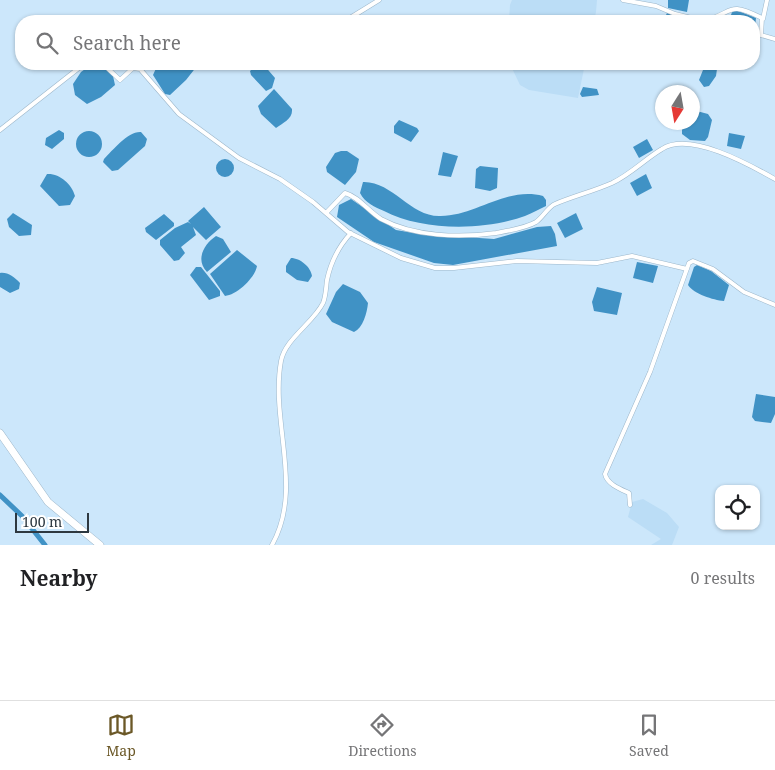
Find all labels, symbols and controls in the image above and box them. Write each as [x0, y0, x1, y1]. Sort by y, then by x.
search box [15, 15, 760, 70]
icon: search [33, 29, 61, 57]
text: Search here [73, 30, 181, 56]
north arrow [655, 85, 700, 130]
map controls [715, 485, 760, 530]
button: locate [715, 485, 760, 530]
scale bar [15, 510, 89, 533]
text: 100 m [22, 512, 62, 531]
text: Nearby [20, 564, 98, 592]
text: 0 results [691, 567, 755, 589]
tab: Map [106, 711, 136, 760]
tab: Directions [348, 711, 417, 760]
tab: Saved [629, 711, 669, 760]

